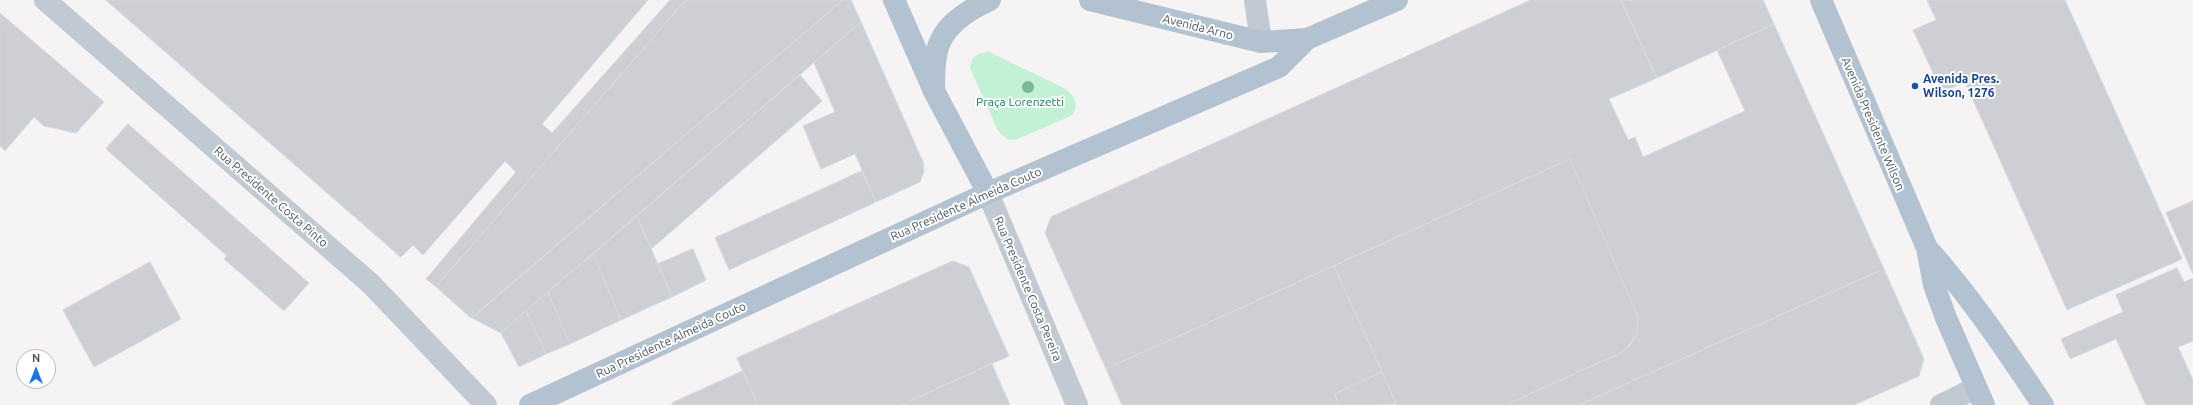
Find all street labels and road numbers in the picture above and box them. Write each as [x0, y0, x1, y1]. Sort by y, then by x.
street label: Avenida Arno [1161, 11, 1235, 43]
street label: Avenida Presidente Wilson [1838, 55, 1908, 193]
street label: Rua Presidente Costa Pinto [211, 144, 331, 250]
street label: Rua Presidente Almeida Couto [888, 164, 1044, 244]
street label: Rua Presidente Costa Pereira [991, 214, 1065, 364]
street label: Rua Presidente Almeida Couto [594, 299, 748, 381]

